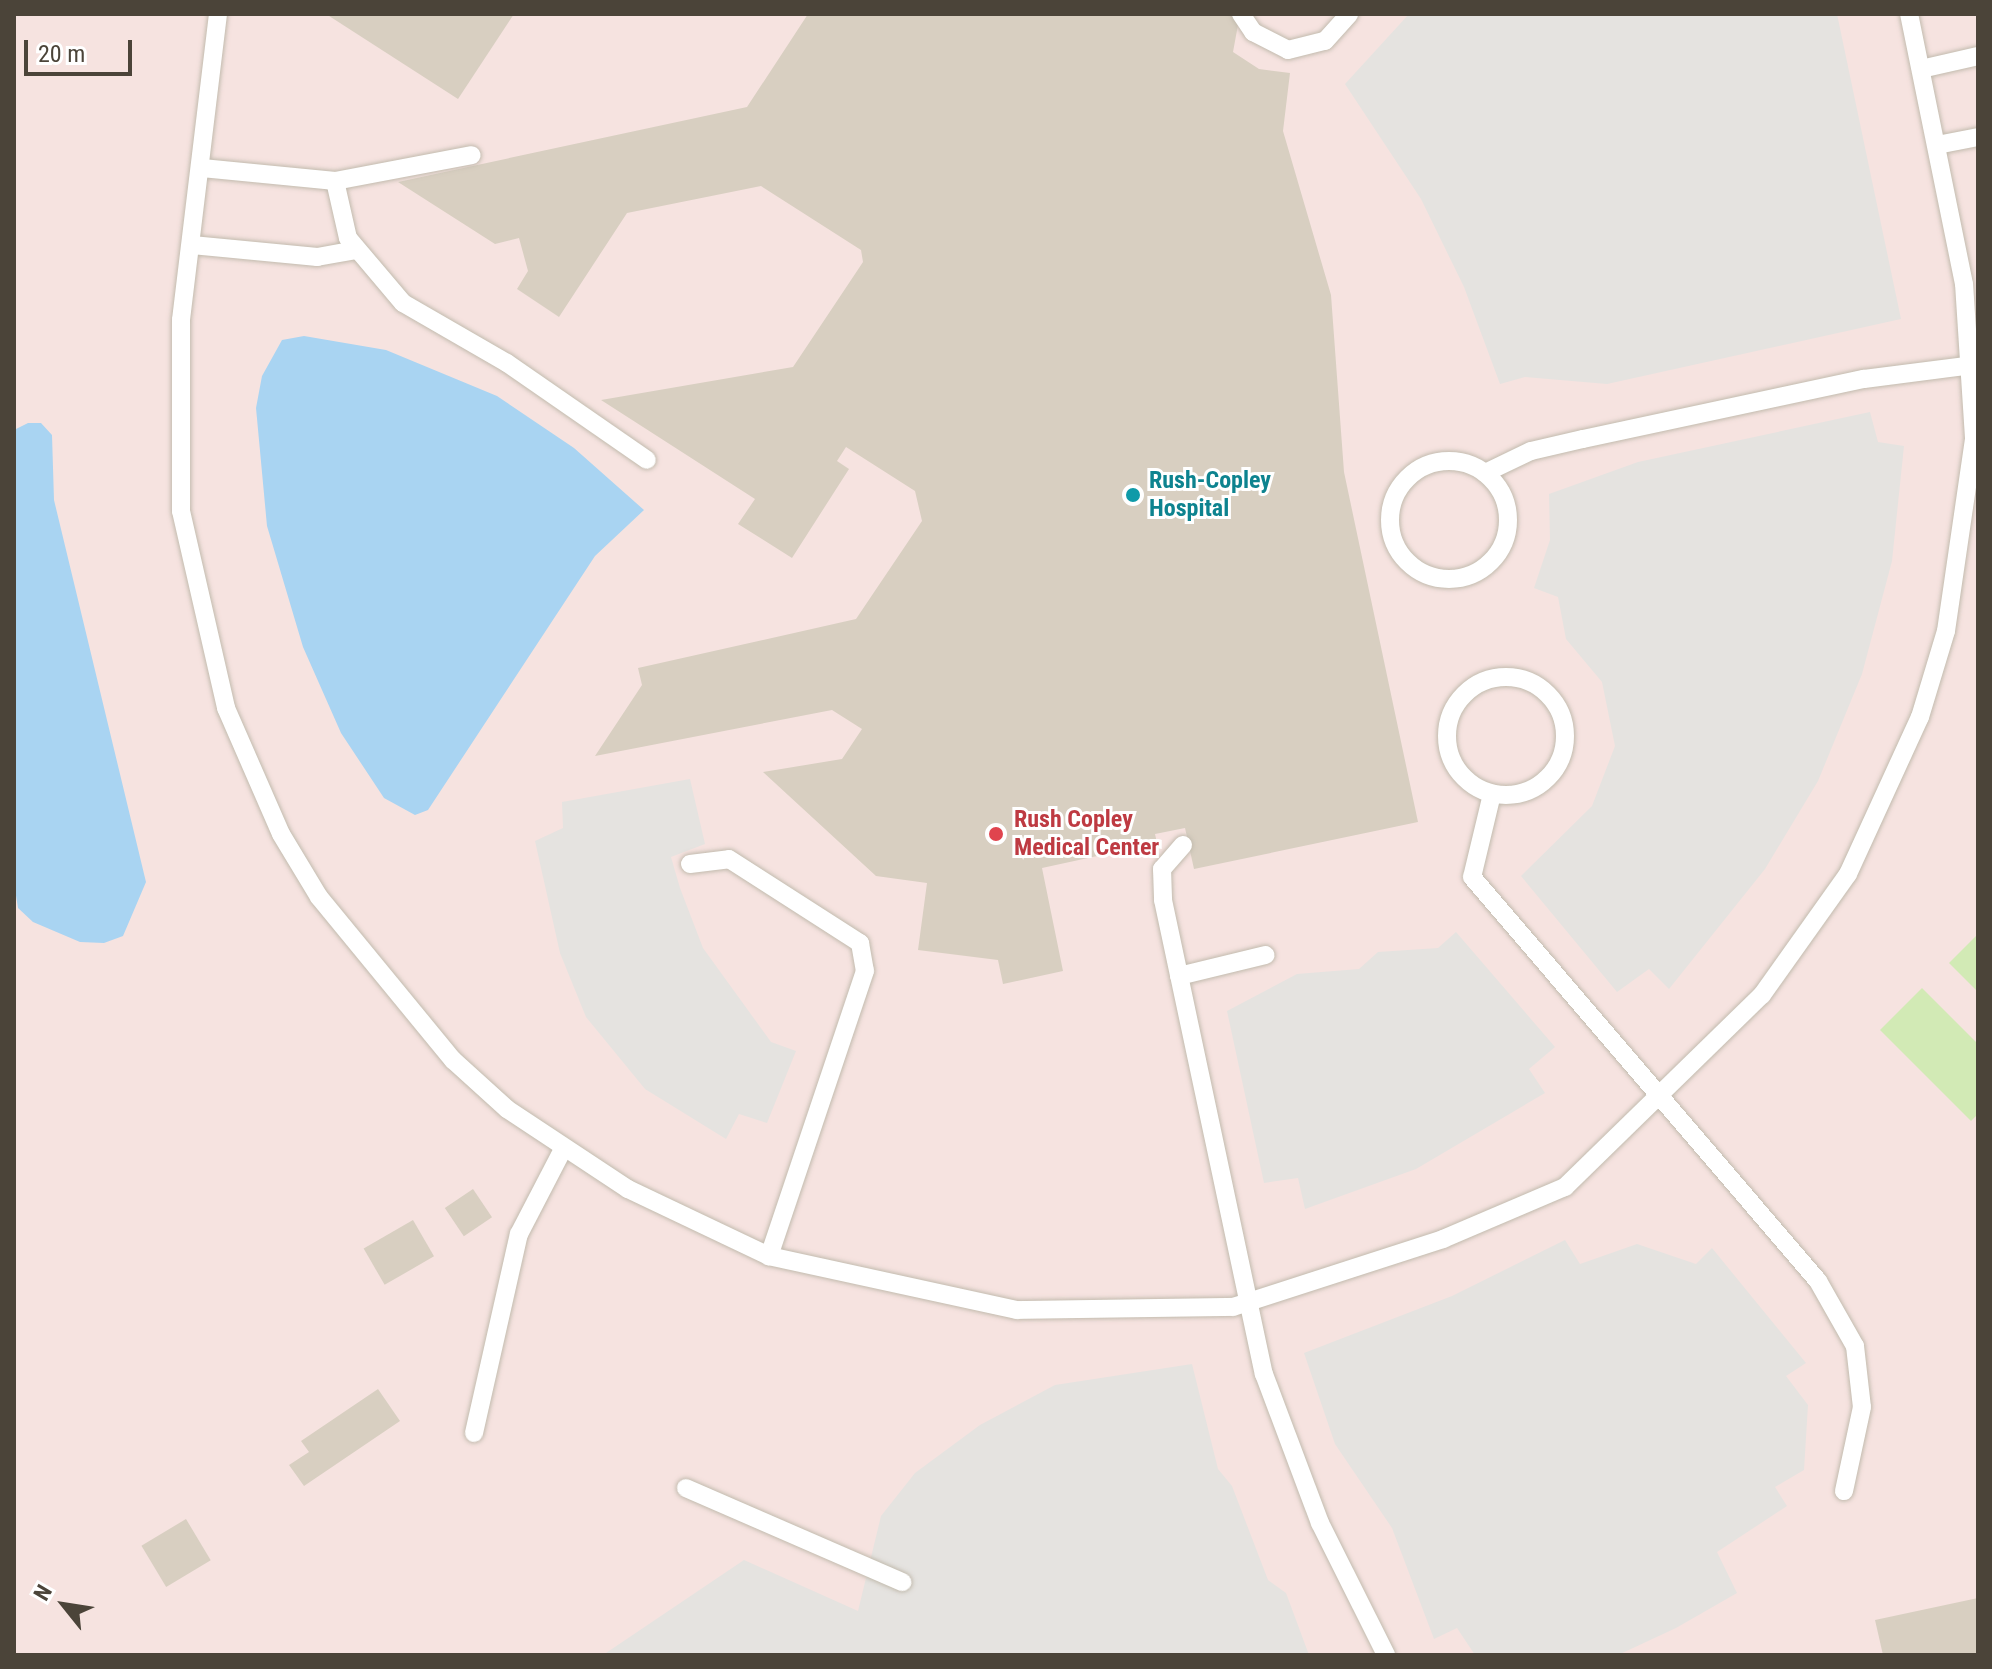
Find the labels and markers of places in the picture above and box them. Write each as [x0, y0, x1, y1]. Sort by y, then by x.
place label: Rush-Copley Hospital [1149, 467, 1271, 523]
marker: Rush-Copley Hospital [1124, 486, 1142, 504]
place label: Rush Copley Medical Center [1014, 806, 1159, 862]
marker: Rush Copley Medical Center [985, 823, 1007, 845]

